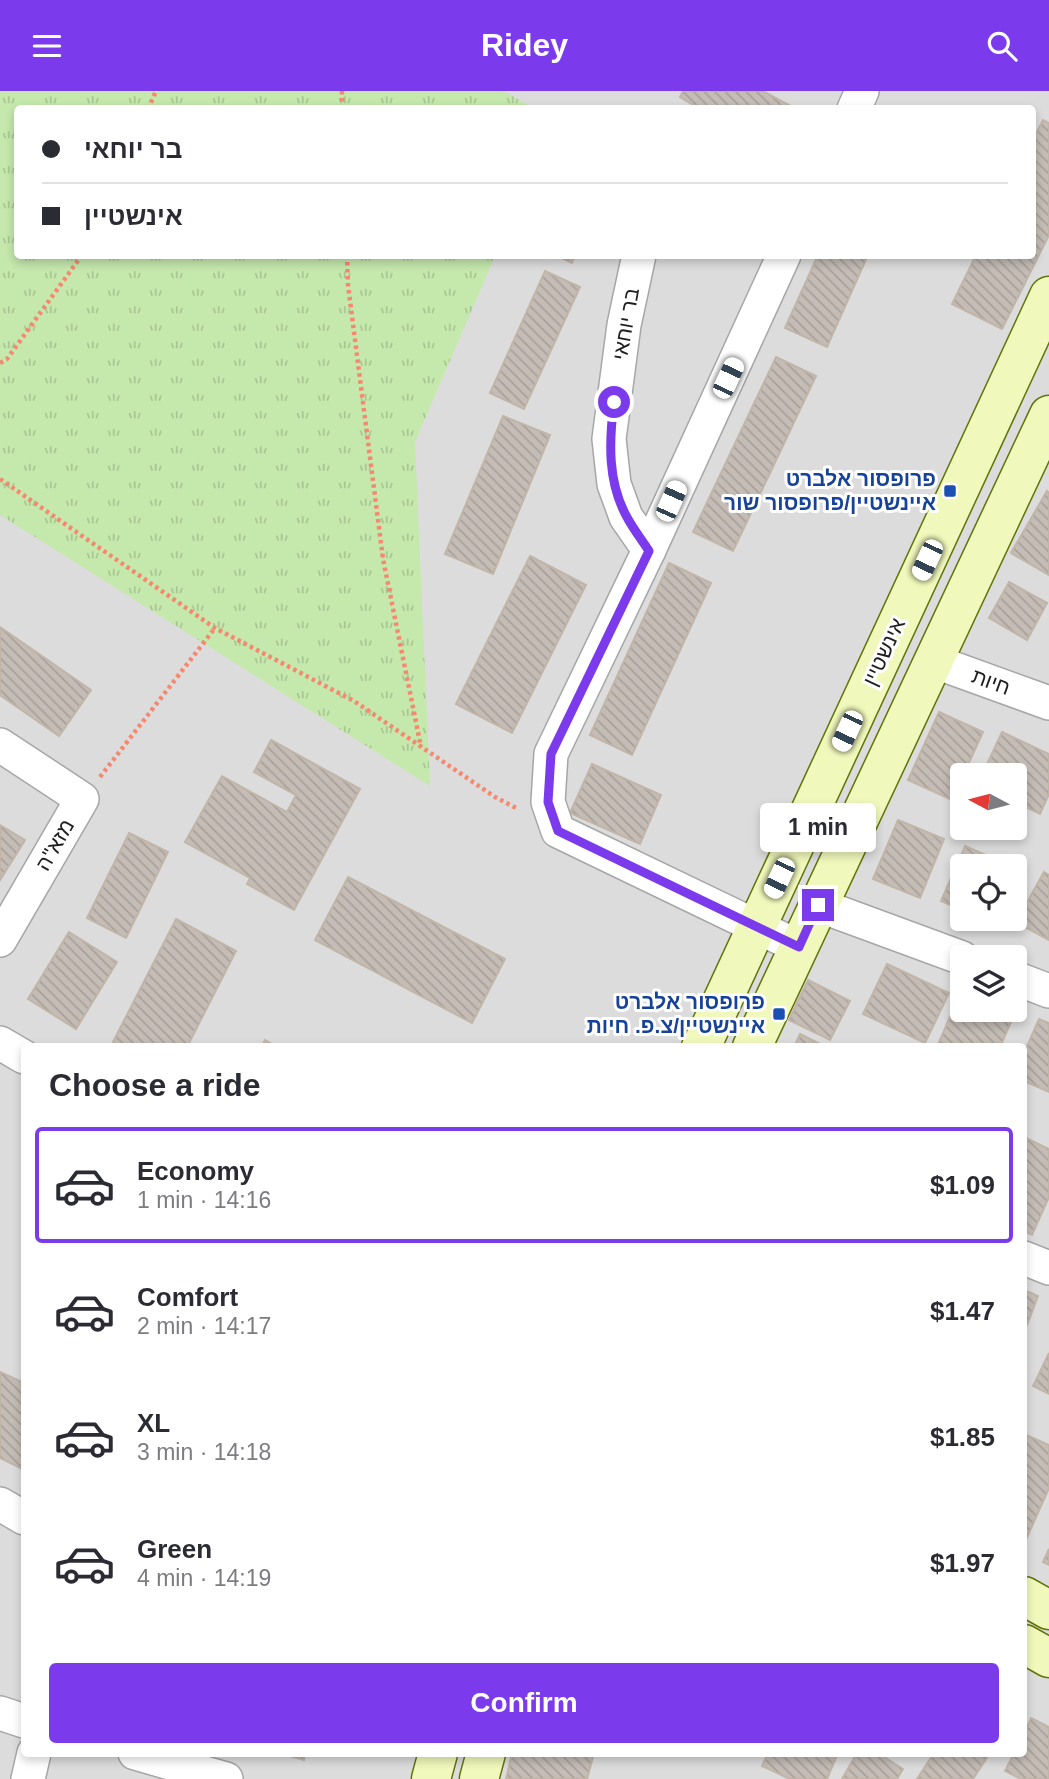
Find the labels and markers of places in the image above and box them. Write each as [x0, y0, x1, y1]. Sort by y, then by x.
place label: פרופסור אלברט איינשטיין/פרופסור שור [724, 467, 936, 514]
marker: פרופסור אלברט איינשטיין/פרופסור שור [942, 483, 958, 499]
place label: פרופסור אלברט איינשטיין/צ.פ. חיות [587, 990, 765, 1037]
marker: פרופסור אלברט איינשטיין/צ.פ. חיות [771, 1006, 787, 1022]

